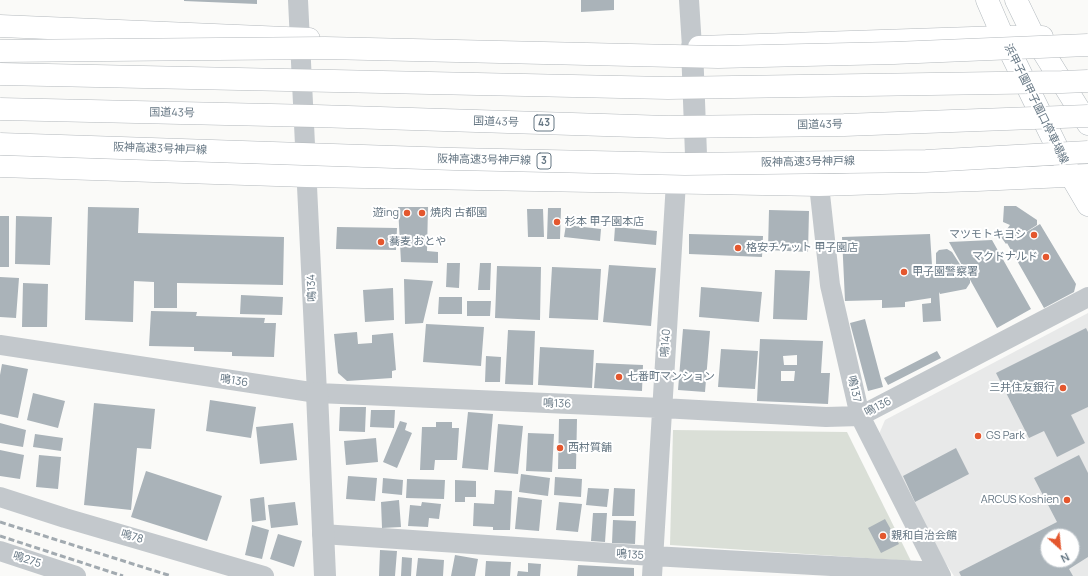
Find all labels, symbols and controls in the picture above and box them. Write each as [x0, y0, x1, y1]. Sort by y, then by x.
street label: 浜甲子園甲子園口停車場線 [1001, 42, 1071, 166]
street label: 国道43号 [149, 106, 195, 120]
street label: 国道43号 [473, 115, 519, 129]
road number: 43 [534, 115, 554, 131]
street label: 国道43号 [797, 118, 843, 132]
street label: 阪神高速3号神戸線 [113, 141, 207, 157]
street label: 阪神高速3号神戸線 [437, 153, 531, 167]
road number: 3 [537, 153, 551, 169]
street label: 阪神高速3号神戸線 [761, 155, 855, 169]
place label: 遊ing [372, 206, 399, 220]
place label: 焼肉 古都園 [430, 206, 487, 220]
marker: 遊ing [402, 208, 412, 218]
marker: 焼肉 古都園 [417, 208, 427, 218]
place label: 杉本 甲子園本店 [565, 215, 644, 229]
marker: 杉本 甲子園本店 [552, 217, 562, 227]
place label: マツモトキヨシ [949, 228, 1026, 242]
marker: マツモトキヨシ [1029, 230, 1039, 240]
place label: 蕎麦 おとや [389, 235, 446, 249]
marker: 蕎麦 おとや [376, 237, 386, 247]
place label: 格安チケット 甲子園店 [746, 241, 858, 255]
marker: 格安チケット 甲子園店 [733, 243, 743, 253]
place label: マクドナルド [972, 250, 1038, 264]
marker: マクドナルド [1041, 252, 1051, 262]
place label: 甲子園警察署 [912, 265, 978, 279]
marker: 甲子園警察署 [899, 267, 909, 277]
street label: 鳴134 [305, 274, 319, 302]
street label: 鳴140 [658, 328, 674, 358]
place label: 七番町マンション [627, 370, 715, 384]
street label: 鳴136 [219, 372, 249, 390]
marker: 七番町マンション [614, 372, 624, 382]
street label: 鳴137 [845, 374, 863, 404]
place label: 三井住友銀行 [989, 381, 1055, 395]
marker: 三井住友銀行 [1058, 383, 1068, 393]
street label: 鳴136 [862, 395, 894, 419]
street label: 鳴136 [543, 397, 571, 411]
place label: GS Park [986, 429, 1025, 443]
marker: GS Park [973, 431, 983, 441]
place label: 西村質舗 [568, 441, 612, 455]
marker: 西村質舗 [555, 443, 565, 453]
place label: ARCUS Koshien [981, 493, 1059, 507]
marker: ARCUS Koshien [1062, 495, 1072, 505]
street label: 鳴78 [119, 527, 145, 547]
north arrow [1040, 528, 1080, 568]
place label: 親和自治会館 [891, 529, 957, 543]
marker: 親和自治会館 [878, 531, 888, 541]
street label: 鳴135 [616, 547, 644, 563]
street label: 鳴275 [11, 549, 43, 571]
text: N [1058, 550, 1072, 567]

